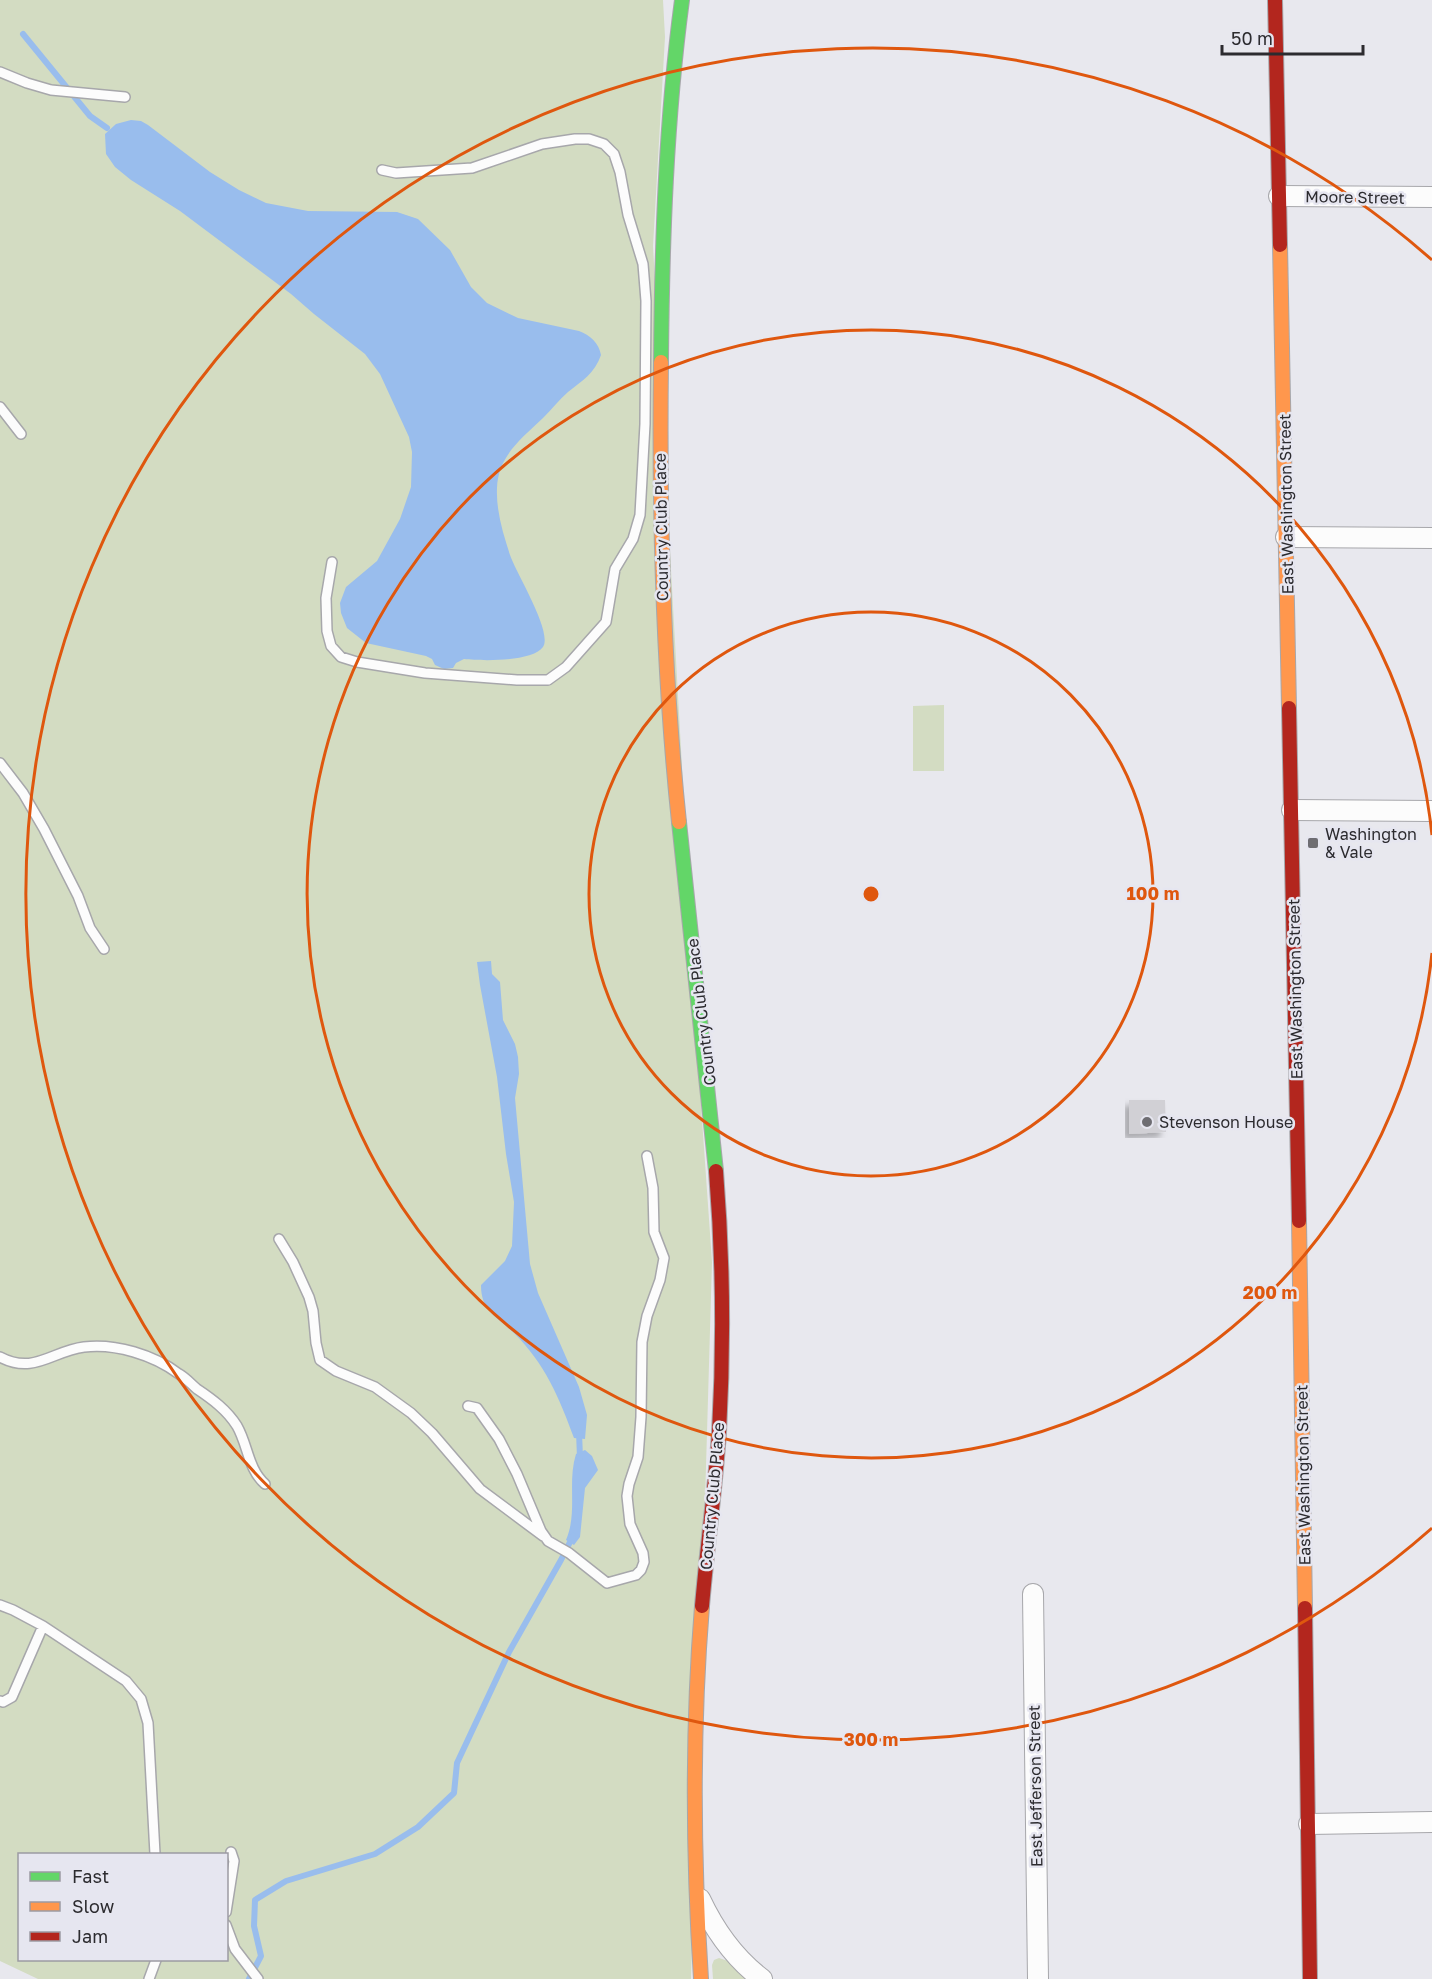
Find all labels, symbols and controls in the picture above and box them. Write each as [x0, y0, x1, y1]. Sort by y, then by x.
scale bar [1222, 18, 1363, 56]
text: 50 m [1231, 27, 1273, 49]
street label: Moore Street [1305, 186, 1405, 208]
street label: East Washington Street [1274, 413, 1298, 595]
street label: Country Club Place [650, 453, 672, 601]
place label: Washington & Vale [1325, 824, 1417, 862]
marker: Washington & Vale [1306, 836, 1320, 850]
text: 100 m [1127, 882, 1179, 904]
centre of rings [861, 884, 881, 904]
street label: East Washington Street [1283, 898, 1307, 1080]
street label: Country Club Place [682, 937, 720, 1087]
place label: Stevenson House [1159, 1112, 1293, 1132]
marker: Stevenson House [1140, 1115, 1154, 1129]
text: 200 m [1243, 1281, 1297, 1303]
street label: East Washington Street [1291, 1384, 1315, 1566]
street label: Country Club Place [696, 1421, 728, 1571]
street label: East Jefferson Street [1024, 1705, 1046, 1867]
text: 300 m [844, 1728, 898, 1750]
legend [18, 1853, 228, 1961]
text: Fast [72, 1865, 109, 1887]
text: Slow [72, 1895, 115, 1917]
text: Jam [72, 1925, 108, 1947]

